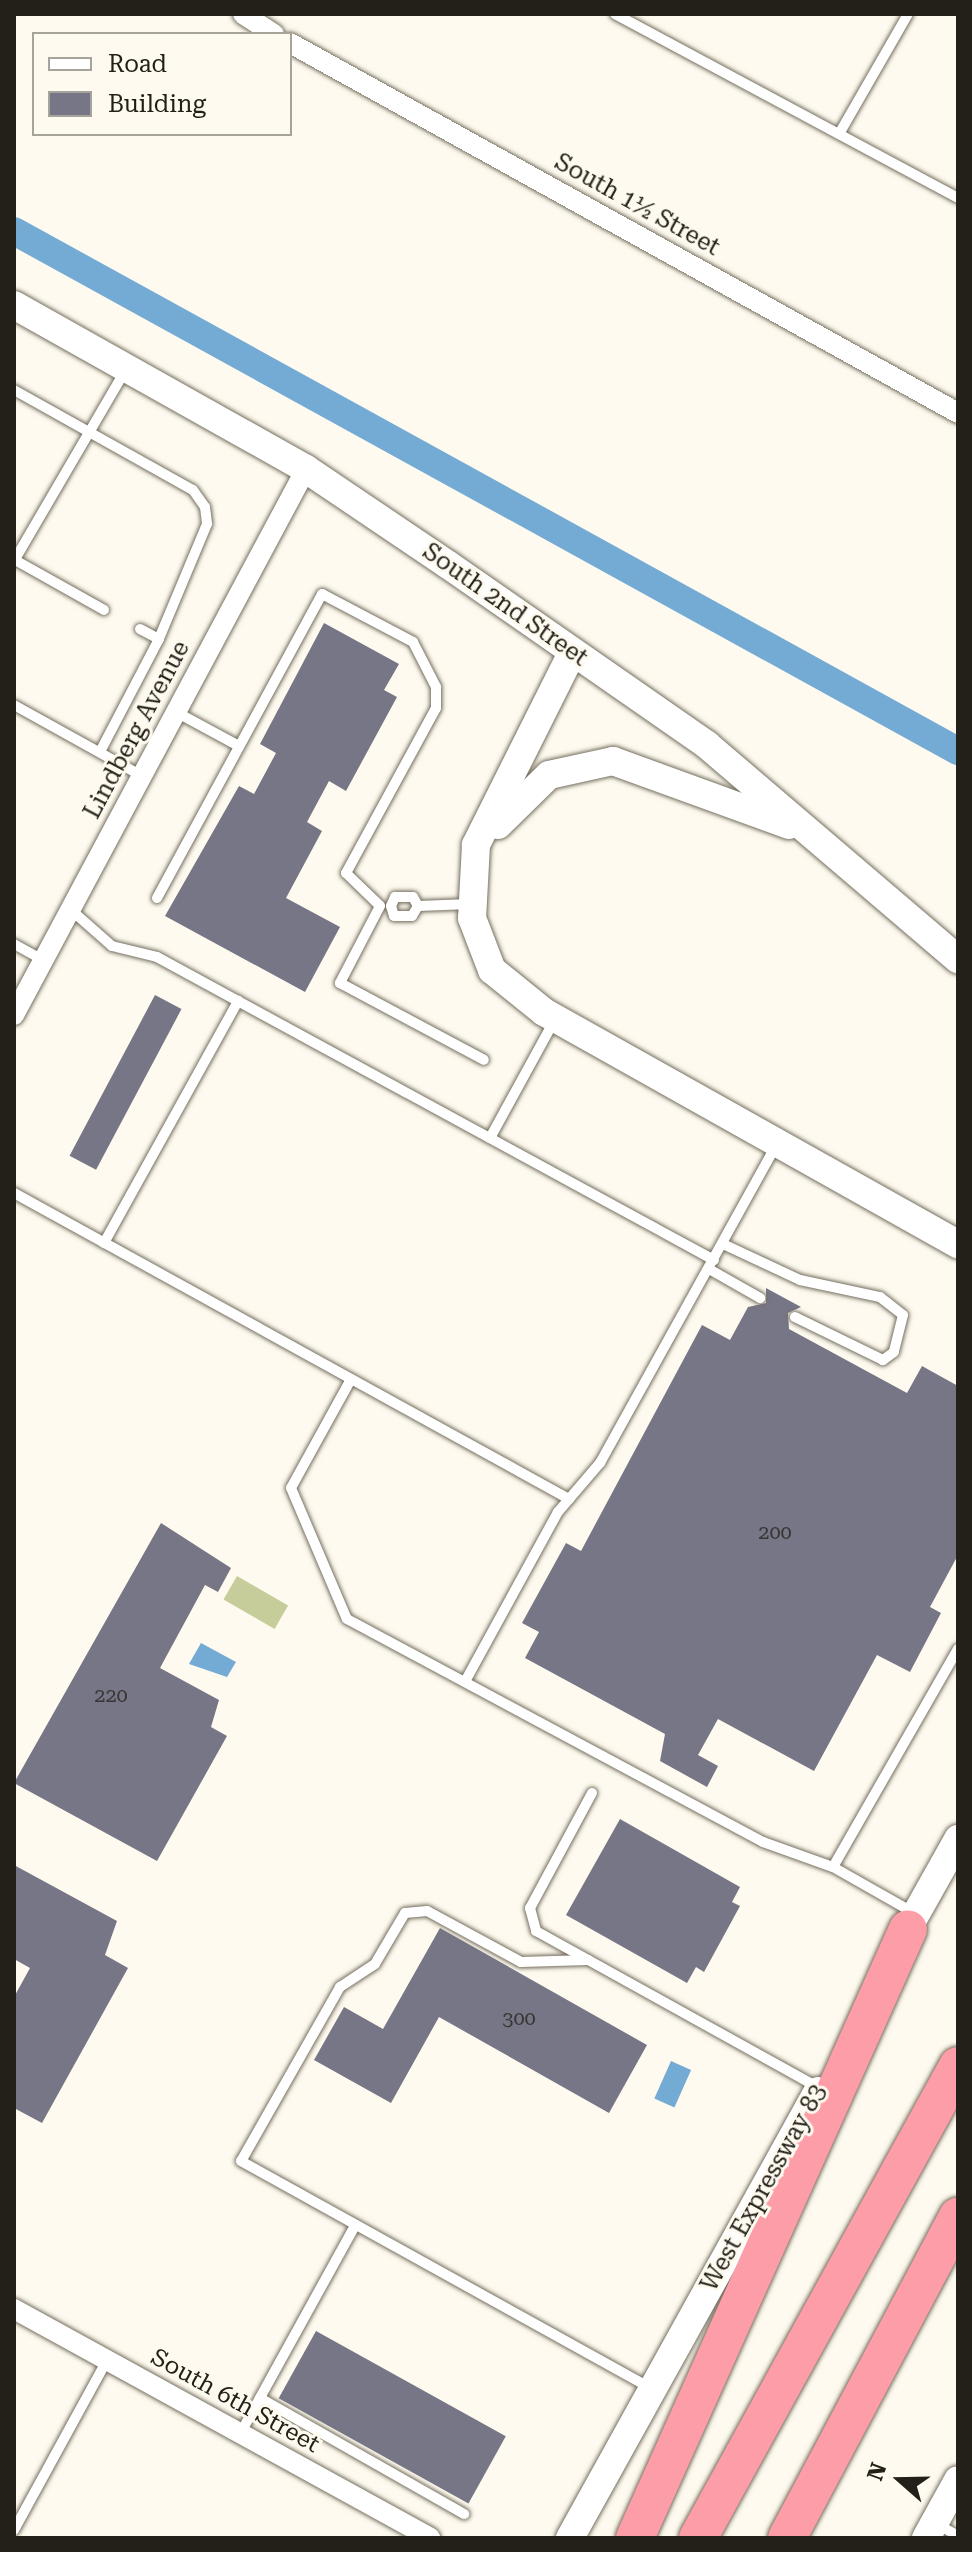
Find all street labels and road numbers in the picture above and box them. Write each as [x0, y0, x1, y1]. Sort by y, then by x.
street label: South 1½ Street [549, 148, 725, 262]
street label: South 2nd Street [417, 537, 593, 673]
street label: Lindberg Avenue [78, 636, 196, 824]
street label: West Expressway 83 [695, 2079, 833, 2297]
street label: South 6th Street [146, 2343, 324, 2459]

